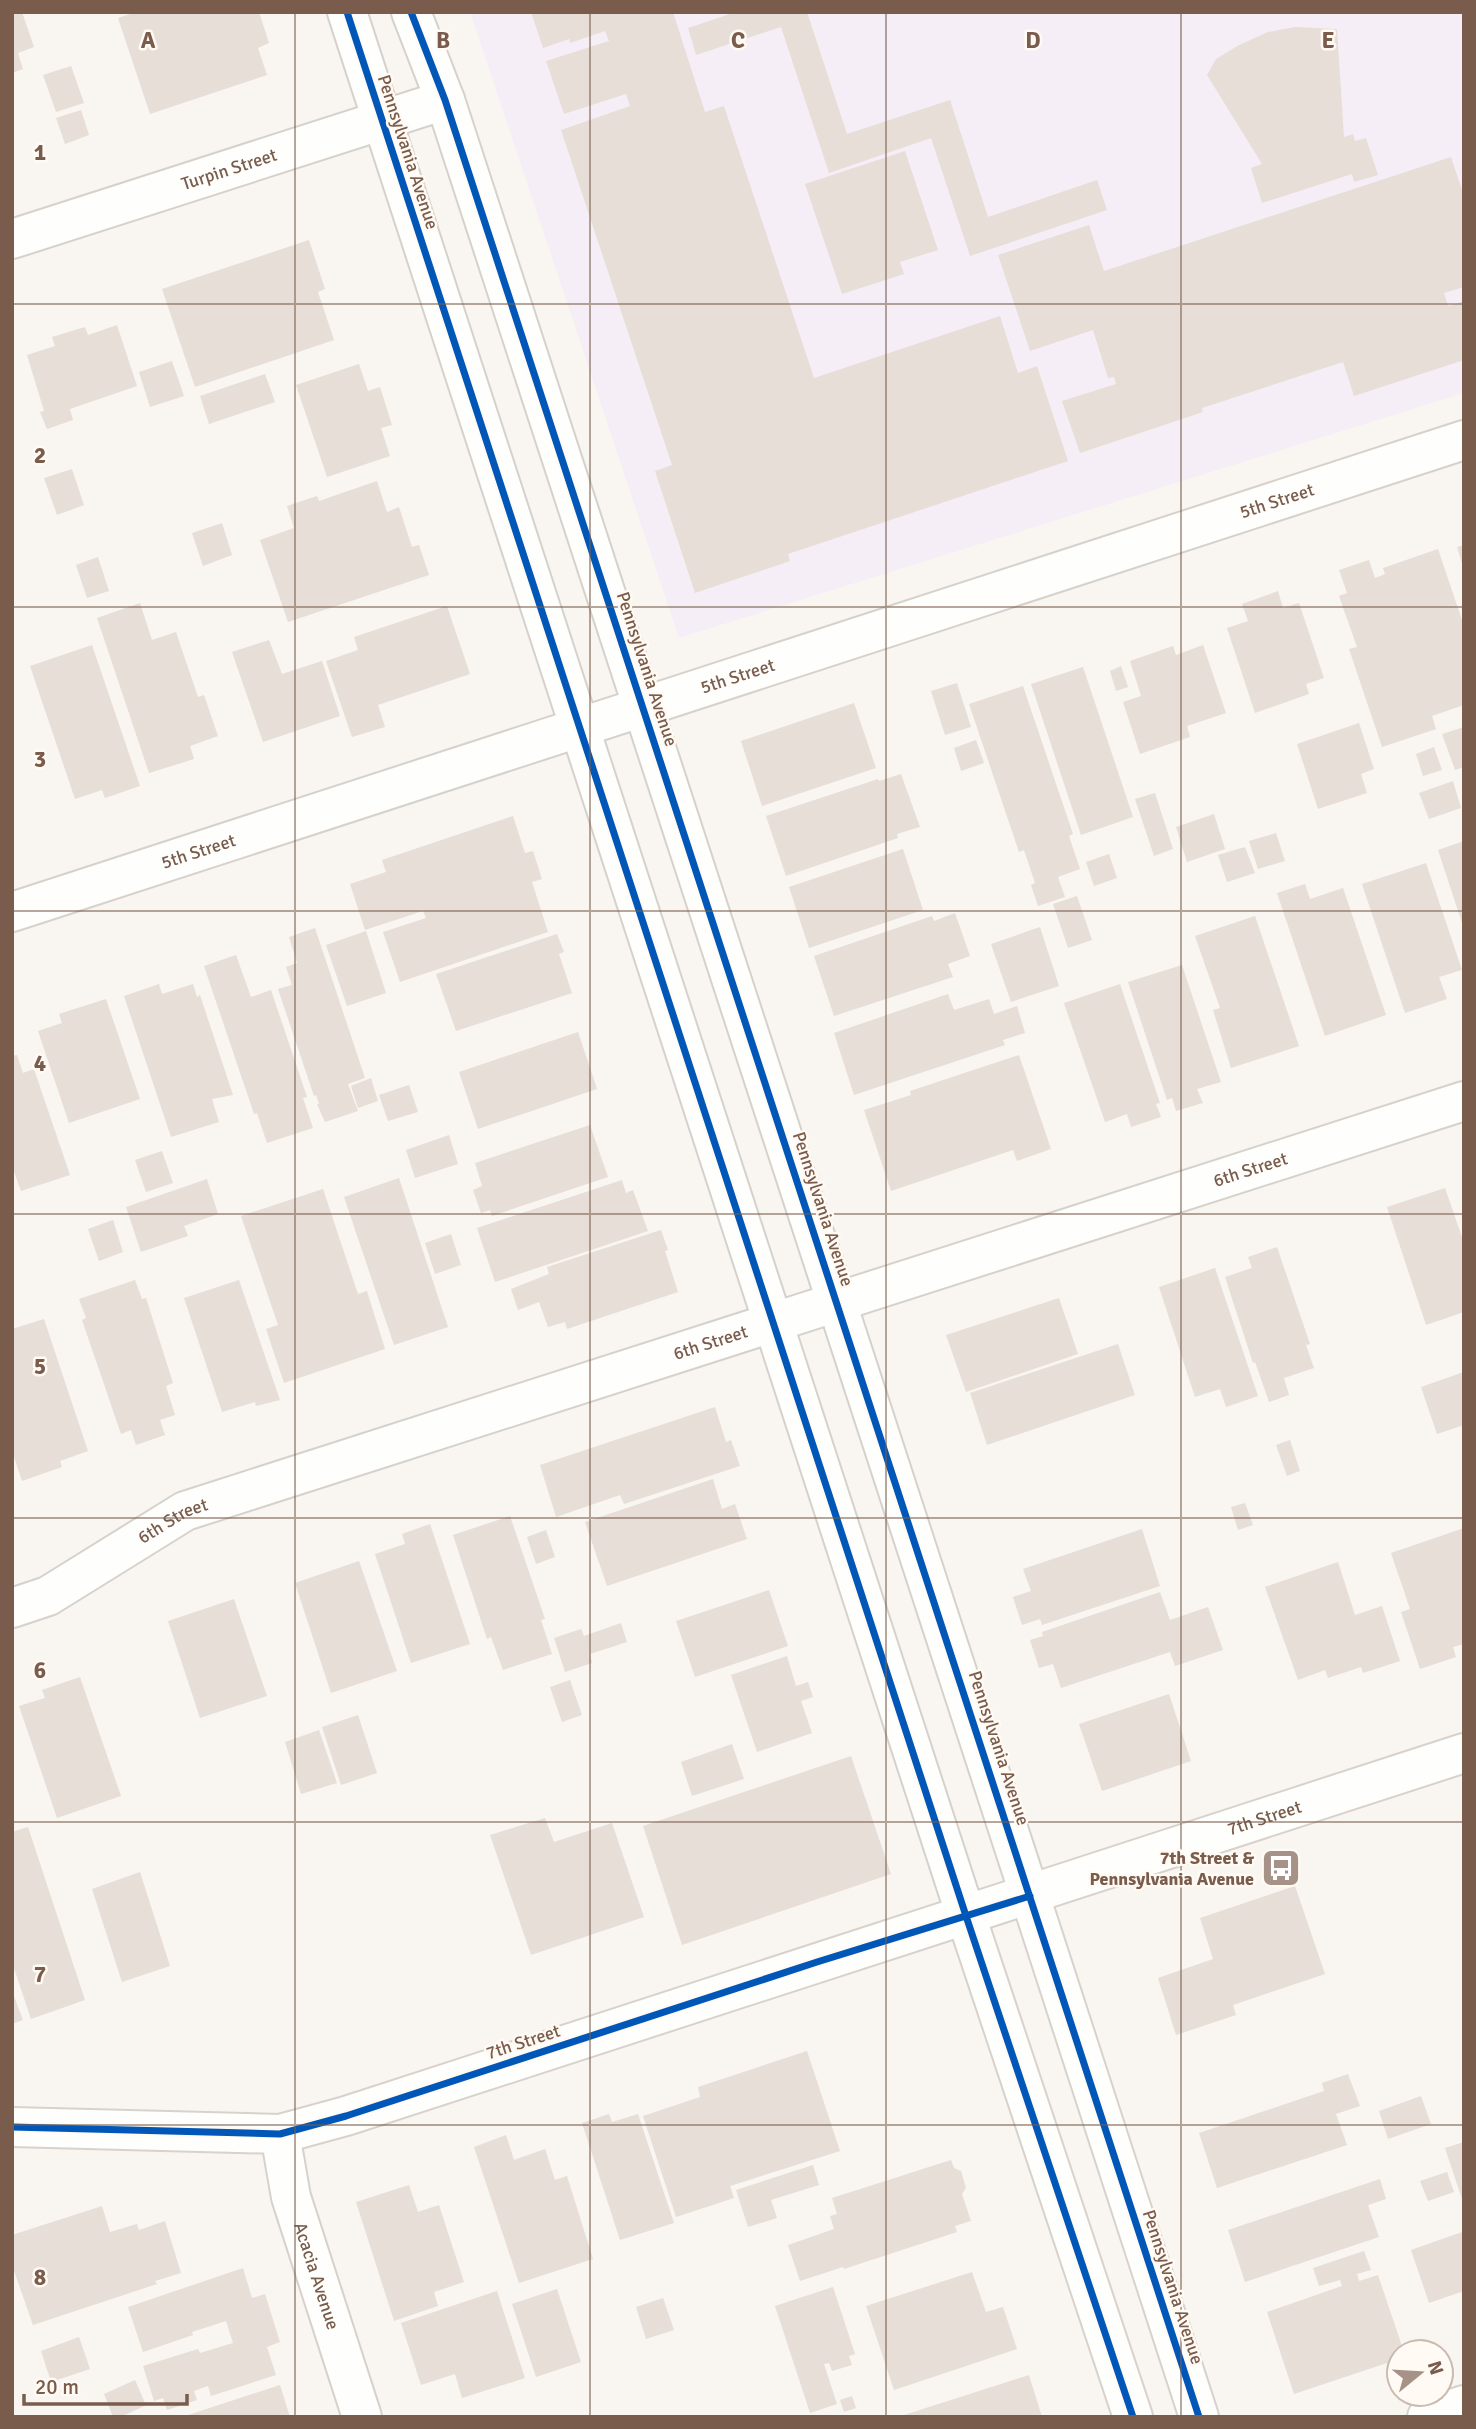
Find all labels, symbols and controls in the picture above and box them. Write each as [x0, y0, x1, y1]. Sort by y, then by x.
text: A [141, 26, 156, 55]
text: B [436, 26, 450, 55]
text: C [731, 26, 745, 55]
text: D [1025, 26, 1041, 55]
text: E [1321, 26, 1335, 55]
street label: Pennsylvania Avenue [373, 72, 443, 232]
text: 1 [34, 138, 46, 167]
street label: Turpin Street [179, 144, 280, 195]
text: 2 [34, 441, 46, 470]
street label: 5th Street [1237, 479, 1317, 523]
street label: Pennsylvania Avenue [612, 589, 682, 749]
street label: 5th Street [698, 654, 778, 698]
text: 3 [34, 745, 46, 774]
street label: 5th Street [158, 829, 238, 874]
text: 4 [34, 1049, 46, 1078]
street label: Pennsylvania Avenue [788, 1129, 858, 1289]
street label: 6th Street [1211, 1147, 1290, 1192]
street label: 6th Street [671, 1320, 750, 1365]
text: 5 [34, 1352, 46, 1381]
street label: 6th Street [134, 1493, 210, 1549]
text: 6 [34, 1656, 46, 1685]
street label: Pennsylvania Avenue [964, 1668, 1034, 1828]
street label: 7th Street [1224, 1796, 1304, 1840]
place label: 7th Street & Pennsylvania Avenue [1089, 1847, 1254, 1890]
bus stop icon: 7th Street & Pennsylvania Avenue [1260, 1847, 1302, 1889]
text: 7 [34, 1960, 46, 1989]
street label: 7th Street [483, 2020, 563, 2064]
street label: Pennsylvania Avenue [1138, 2207, 1208, 2367]
street label: Acacia Avenue [289, 2220, 344, 2332]
text: 8 [34, 2263, 46, 2292]
north arrow [1385, 2338, 1455, 2408]
text: N [1422, 2358, 1449, 2378]
scale bar [24, 2362, 187, 2406]
text: 20 m [35, 2374, 79, 2400]

